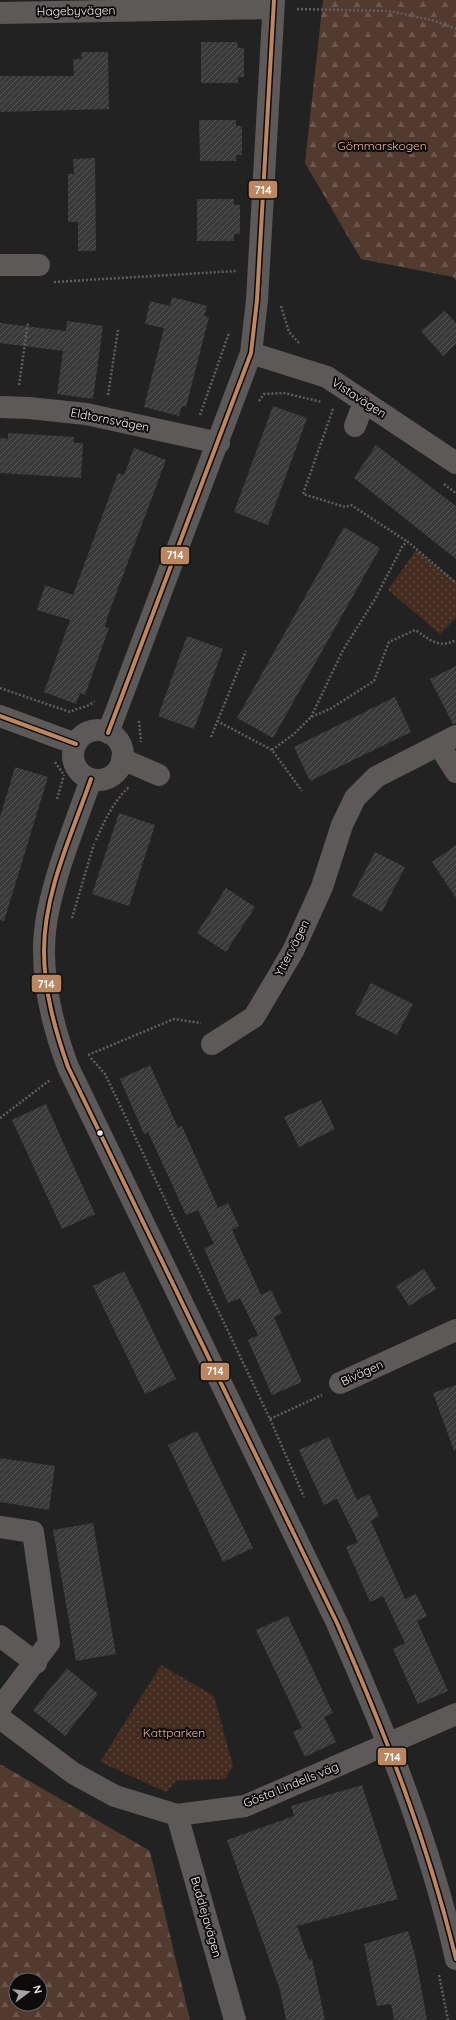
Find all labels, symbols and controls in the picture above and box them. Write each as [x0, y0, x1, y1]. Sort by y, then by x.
street label: Hagebyvägen [37, 2, 115, 19]
park label: Gömmarskogen [337, 138, 427, 153]
line badge: 714 [248, 180, 278, 199]
text: 714 [254, 183, 272, 197]
street label: Vistavägen [329, 374, 389, 421]
street label: Eldtornsvägen [70, 405, 151, 434]
line badge: 714 [160, 546, 190, 565]
text: 714 [166, 548, 184, 562]
street label: Yttervägen [271, 917, 312, 979]
line badge: 714 [31, 974, 62, 993]
text: 714 [37, 977, 55, 991]
unlabelled marker [95, 1128, 105, 1138]
street label: Bivägen [338, 1356, 385, 1389]
line badge: 714 [200, 1362, 230, 1381]
text: 714 [206, 1364, 224, 1378]
park label: Kattparken [143, 1725, 205, 1740]
line badge: 714 [377, 1747, 407, 1766]
text: 714 [383, 1750, 401, 1764]
street label: Gösta Lindells väg [241, 1759, 341, 1810]
street label: Buddlejavägen [188, 1875, 225, 1959]
north arrow [8, 1972, 48, 2012]
text: N [30, 1984, 45, 1995]

